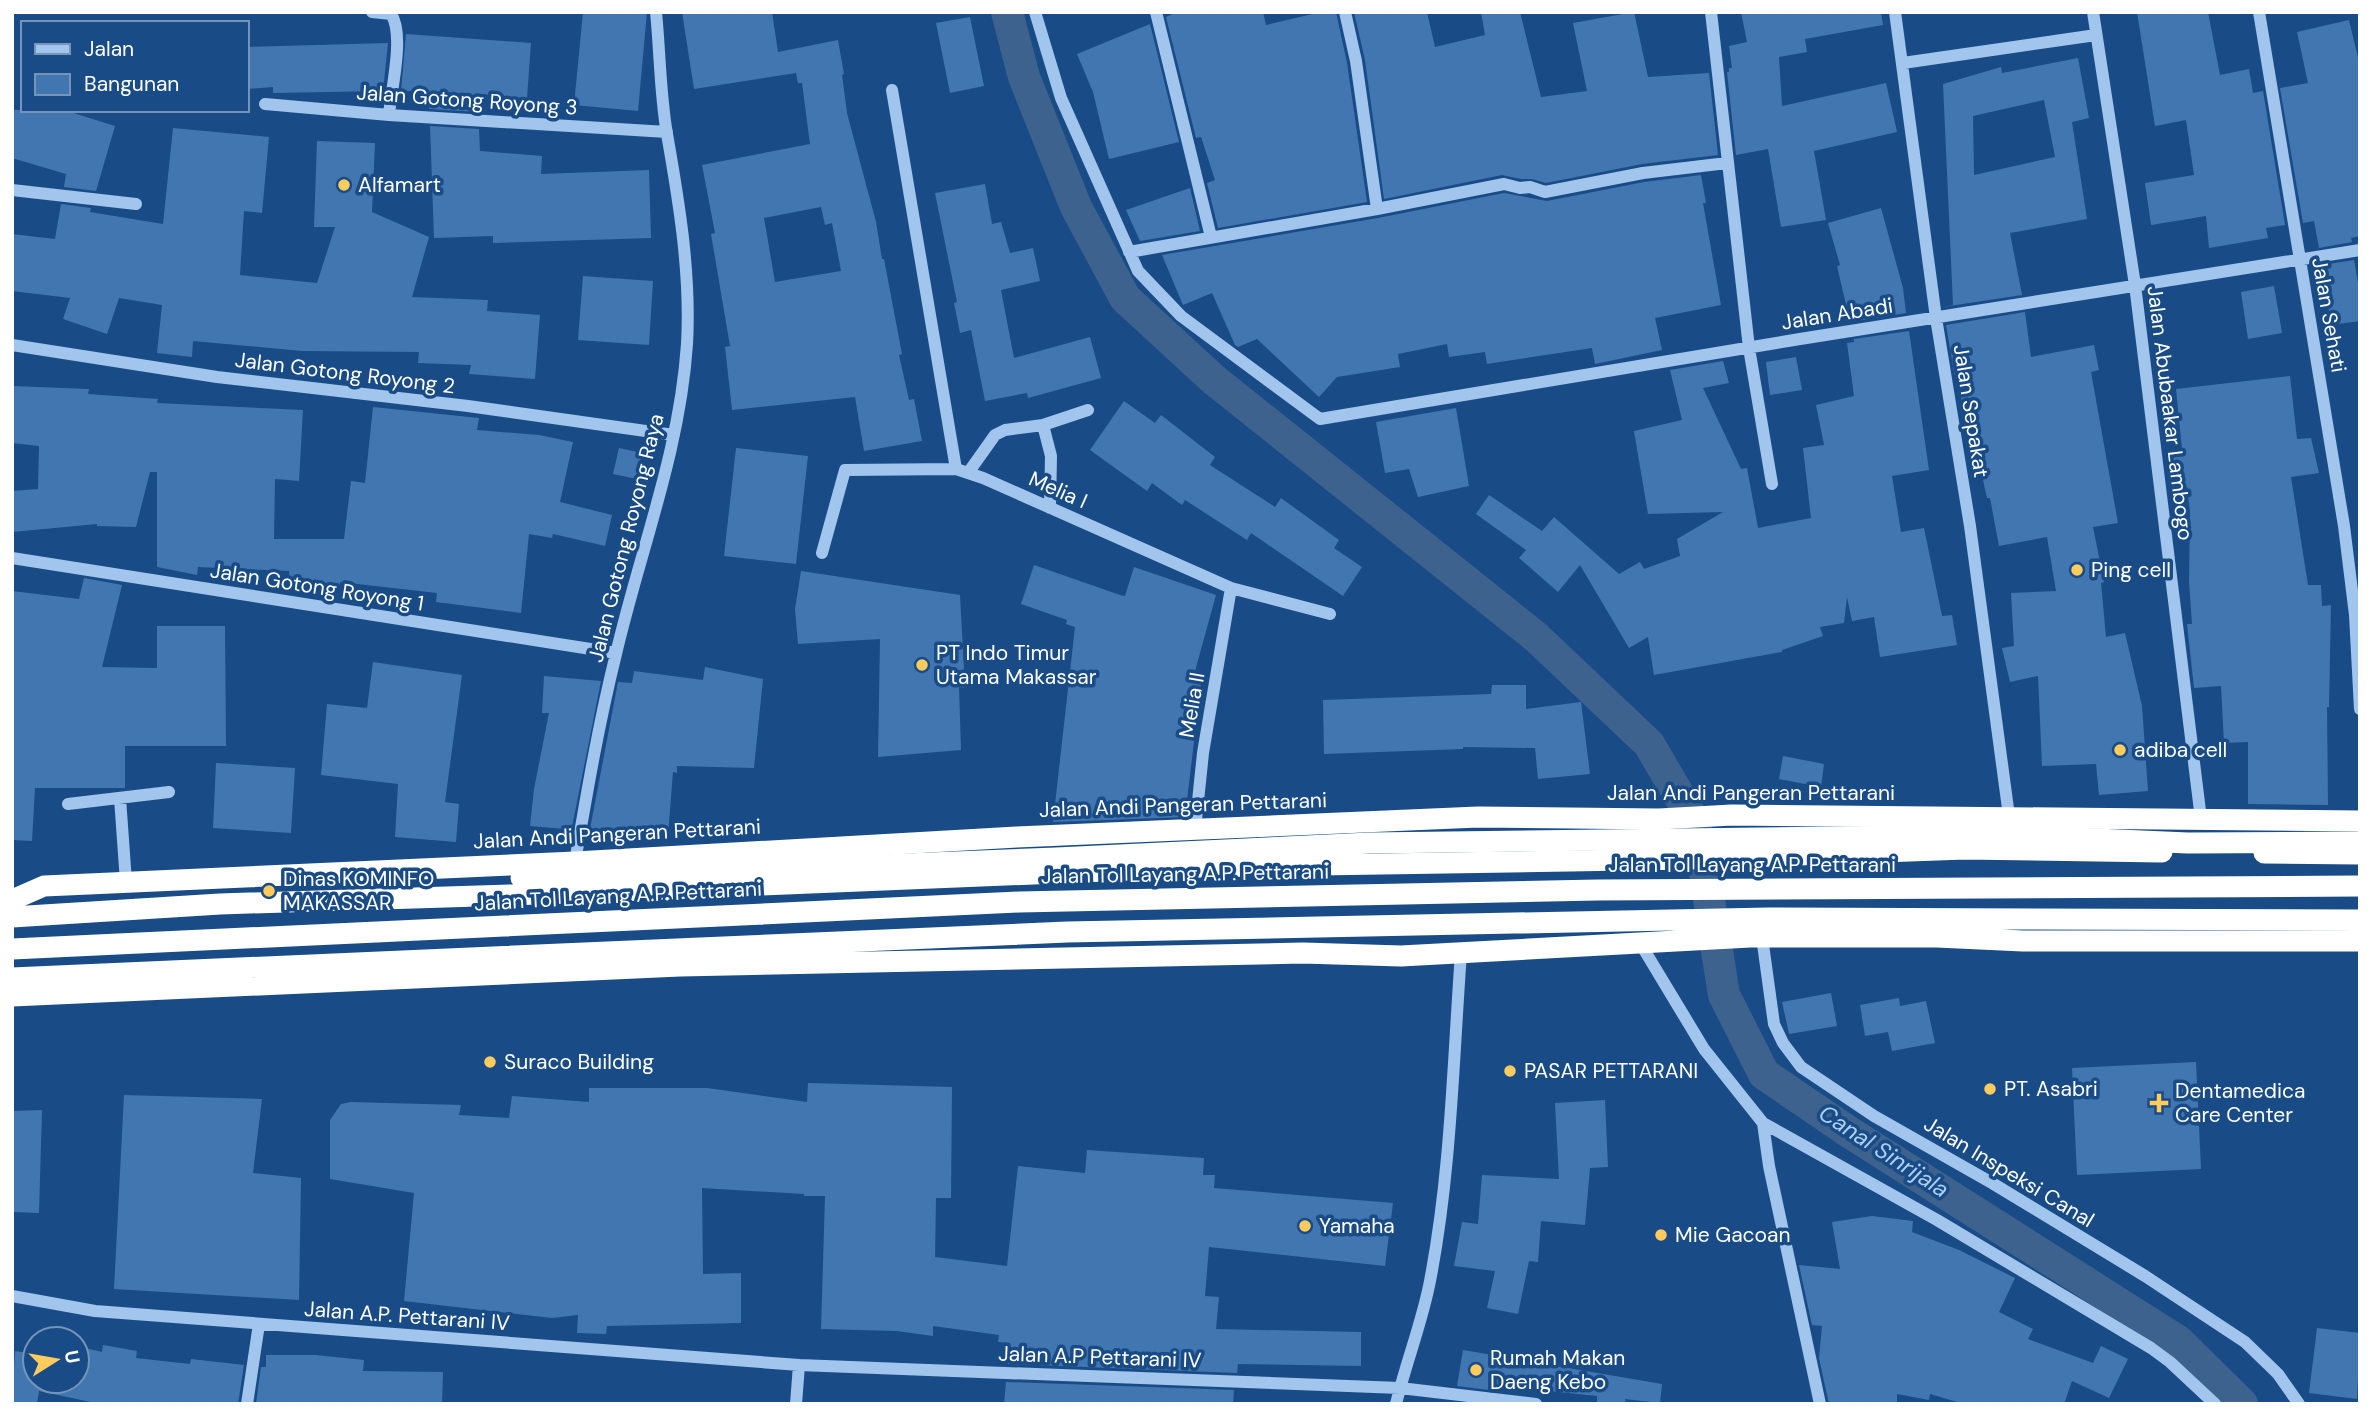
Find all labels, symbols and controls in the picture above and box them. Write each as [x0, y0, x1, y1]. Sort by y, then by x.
legend [21, 21, 248, 112]
text: Jalan [84, 35, 134, 63]
text: Bangunan [84, 70, 179, 98]
street label: Jalan Gotong Royong 3 [355, 78, 579, 122]
place label: Alfamart [358, 171, 441, 199]
marker: Alfamart [336, 177, 352, 193]
street label: Jalan Sehati [2305, 255, 2353, 375]
street label: Jalan Abubaakar Lambogo [2140, 284, 2200, 542]
street label: Jalan Abadi [1779, 291, 1895, 337]
street label: Jalan Sepakat [1947, 343, 1995, 479]
street label: Jalan Gotong Royong 2 [233, 346, 457, 400]
street label: Jalan Gotong Royong Raya [582, 411, 670, 665]
street label: Melia I [1024, 465, 1092, 515]
street label: Jalan Gotong Royong 1 [208, 556, 426, 618]
place label: Ping cell [2091, 556, 2171, 584]
marker: Ping cell [2069, 562, 2085, 578]
place label: PT Indo Timur Utama Makassar [936, 639, 1097, 691]
marker: PT Indo Timur Utama Makassar [914, 657, 930, 673]
street label: Melia II [1172, 670, 1212, 740]
place label: adiba cell [2134, 736, 2227, 764]
marker: adiba cell [2112, 742, 2128, 758]
street label: Jalan Andi Pangeran Pettarani [1607, 779, 1895, 807]
street label: Jalan Andi Pangeran Pettarani [1039, 786, 1327, 824]
street label: Jalan Andi Pangeran Pettarani [472, 812, 762, 856]
street label: Jalan Tol Layang A.P. Pettarani [1608, 851, 1896, 879]
street label: Jalan Tol Layang A.P. Pettarani [1041, 857, 1329, 891]
place label: Dinas KOMINFO MAKASSAR [283, 865, 434, 917]
street label: Jalan Tol Layang A.P. Pettarani [473, 874, 763, 918]
marker: Dinas KOMINFO MAKASSAR [261, 883, 277, 899]
place label: Suraco Building [504, 1048, 654, 1076]
marker: Suraco Building [482, 1054, 498, 1070]
place label: PASAR PETTARANI [1524, 1057, 1698, 1085]
marker: PASAR PETTARANI [1502, 1063, 1518, 1079]
place label: PT. Asabri [2004, 1075, 2098, 1103]
place label: Dentamedica Care Center [2175, 1077, 2305, 1129]
marker: PT. Asabri [1982, 1081, 1998, 1097]
marker: Dentamedica Care Center [2149, 1093, 2169, 1113]
water label: Canal Sinrijala [1813, 1098, 1955, 1204]
street label: Jalan Inspeksi Canal [1919, 1110, 2099, 1234]
place label: Yamaha [1319, 1212, 1395, 1240]
marker: Yamaha [1297, 1218, 1313, 1234]
place label: Mie Gacoan [1675, 1221, 1791, 1249]
marker: Mie Gacoan [1653, 1227, 1669, 1243]
street label: Jalan A.P. Pettarani IV [303, 1295, 511, 1337]
north arrow [21, 1325, 91, 1395]
street label: Jalan A.P Pettarani IV [998, 1339, 1202, 1375]
place label: Rumah Makan Daeng Kebo [1490, 1344, 1625, 1396]
text: U [59, 1348, 86, 1366]
marker: Rumah Makan Daeng Kebo [1468, 1362, 1484, 1378]

